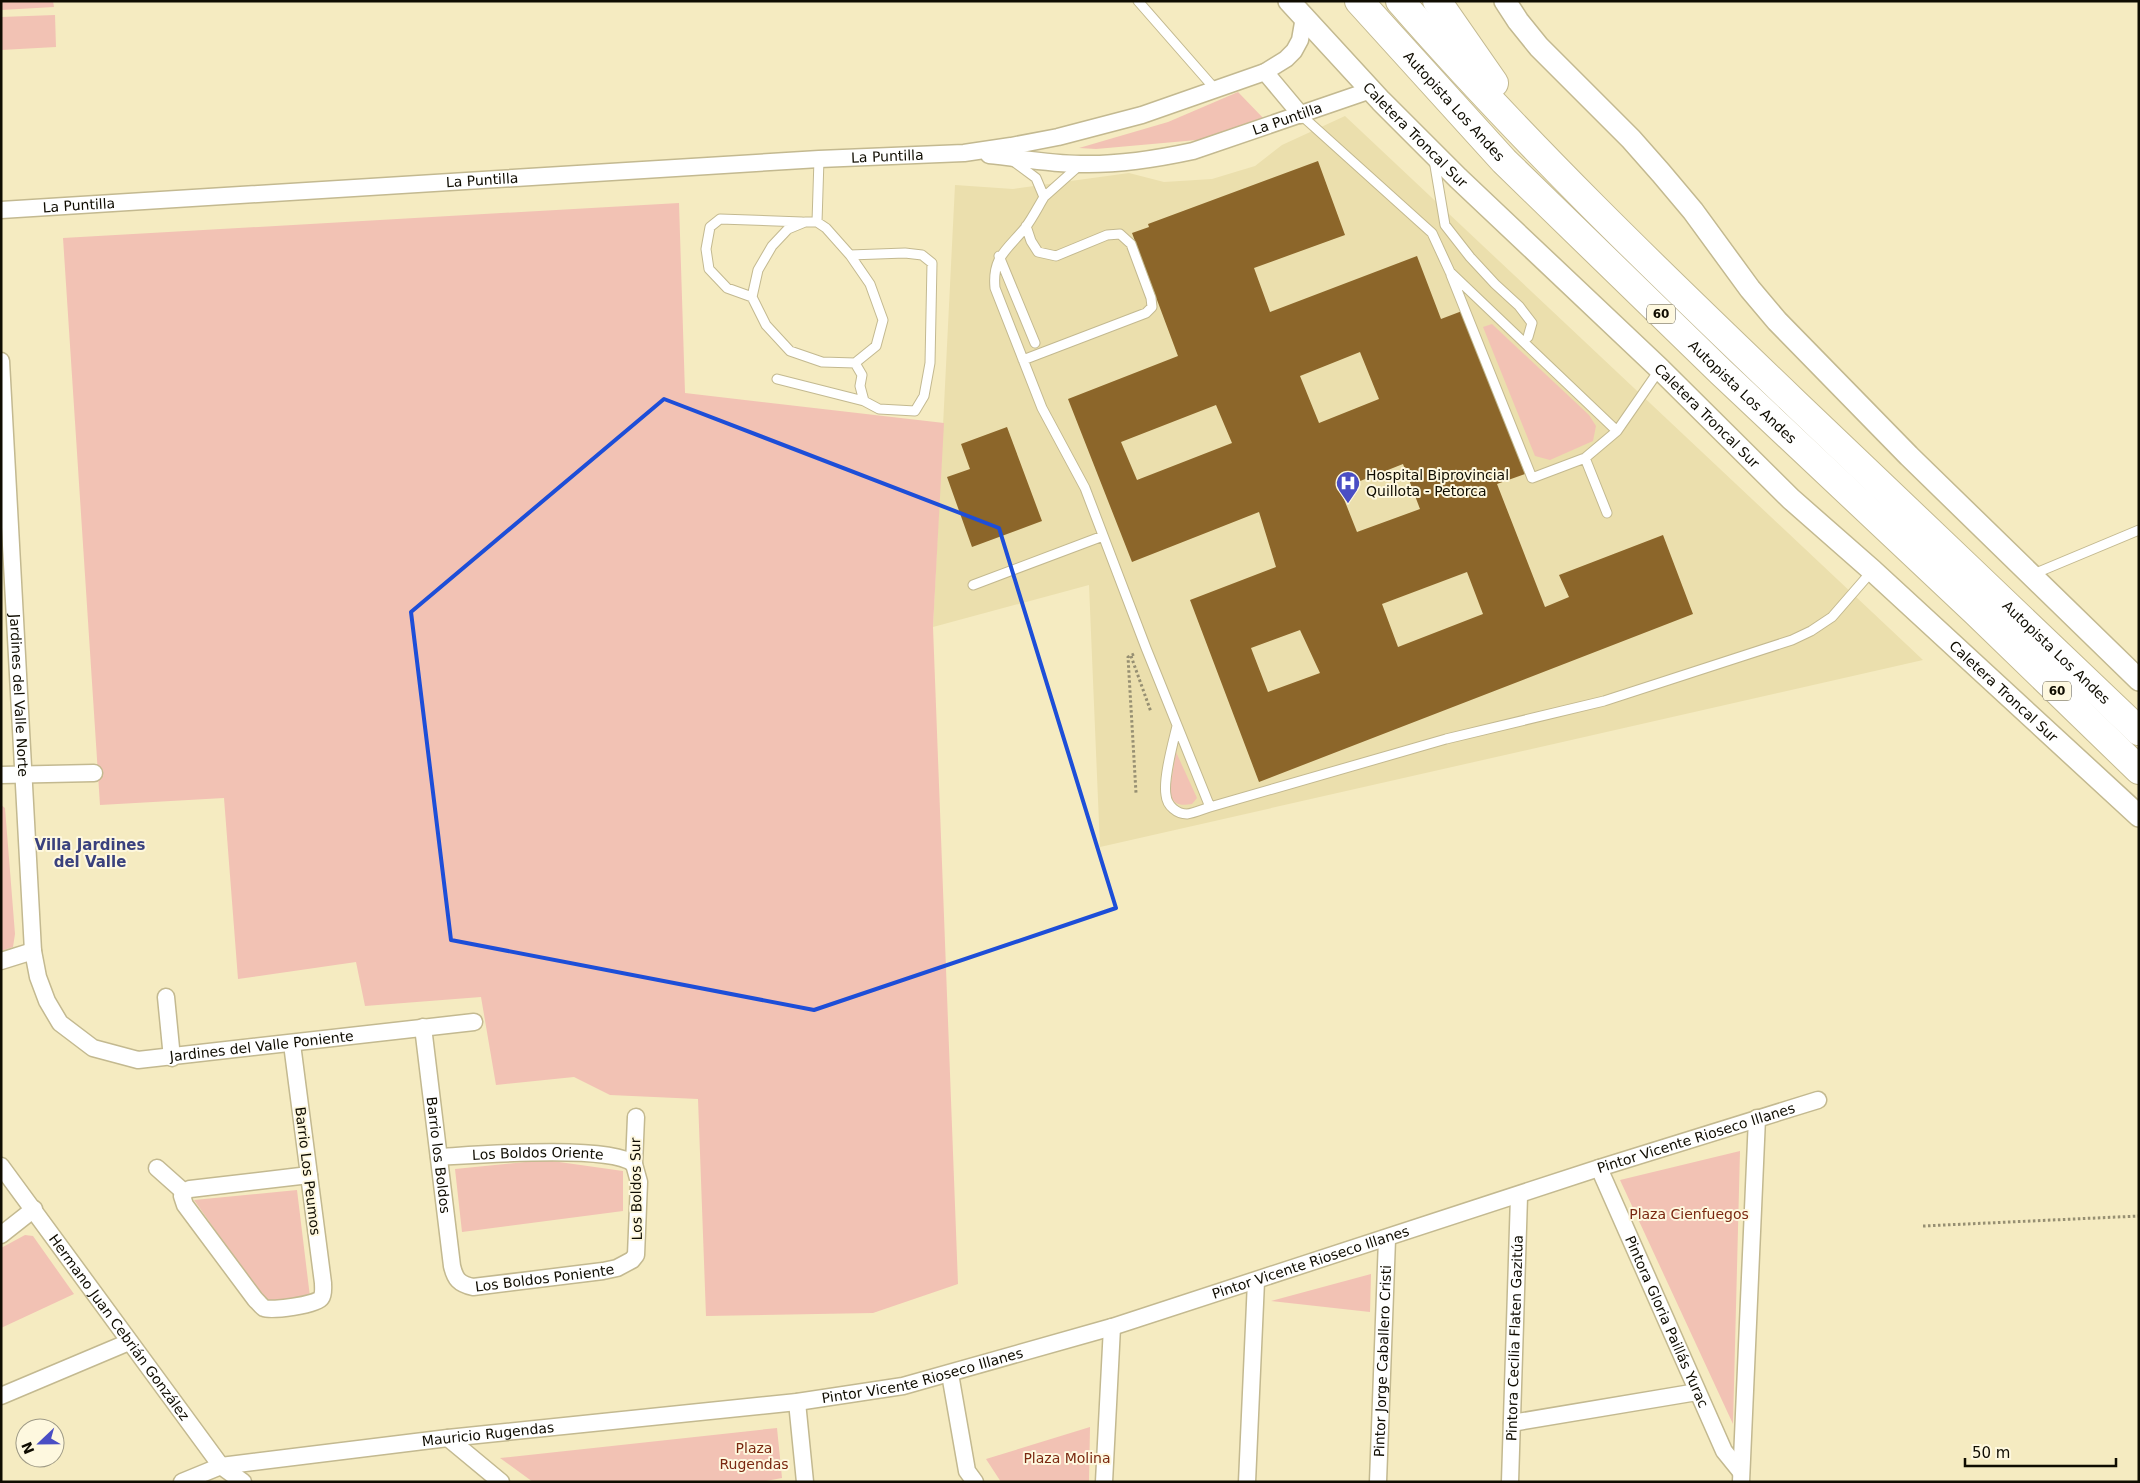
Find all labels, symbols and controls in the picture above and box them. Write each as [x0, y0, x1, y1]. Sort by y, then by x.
street label: Autopista Los Andes [1401, 48, 1508, 164]
street label: Caletera Troncal Sur [1360, 79, 1471, 191]
street label: La Puntilla [1250, 99, 1324, 138]
street label: La Puntilla [851, 147, 924, 166]
street label: La Puntilla [445, 170, 519, 190]
street label: La Puntilla [42, 195, 116, 215]
road number: 60 [1647, 304, 1675, 324]
street label: Autopista Los Andes [1685, 337, 1800, 447]
street label: Caletera Troncal Sur [1651, 360, 1763, 471]
place label: Hospital Biprovincial Quillota - Petorca [1366, 467, 1509, 499]
hospital icon: Hospital Biprovincial Quillota - Petorca [1335, 470, 1361, 504]
street label: Autopista Los Andes [1999, 597, 2113, 707]
street label: Jardines del Valle Norte [7, 613, 32, 777]
street label: Caletera Troncal Sur [1946, 637, 2061, 745]
road number: 60 [2043, 681, 2071, 700]
district label: Villa Jardines del Valle [35, 836, 146, 871]
street label: Jardines del Valle Poniente [168, 1028, 355, 1064]
street label: Barrio los Boldos [424, 1096, 454, 1214]
street label: Pintor Vicente Rioseco Illanes [1595, 1100, 1797, 1176]
street label: Barrio Los Peumos [292, 1106, 324, 1236]
street label: Los Boldos Sur [627, 1137, 645, 1240]
street label: Los Boldos Oriente [472, 1144, 604, 1163]
park label: Plaza Cienfuegos [1629, 1206, 1749, 1222]
street label: Pintor Vicente Rioseco Illanes [1210, 1223, 1411, 1302]
street label: Hermano Juan Cebrián González [46, 1231, 193, 1423]
street label: Pintora Gloria Paillás Yurac [1622, 1233, 1712, 1410]
street label: Pintora Cecilia Flaten Gazitúa [1503, 1235, 1526, 1441]
street label: Los Boldos Poniente [474, 1261, 616, 1295]
street label: Pintor Jorge Caballero Cristi [1371, 1265, 1394, 1457]
street label: Pintor Vicente Rioseco Illanes [821, 1345, 1025, 1406]
north arrow [15, 1418, 65, 1468]
street label: Mauricio Rugendas [421, 1419, 555, 1449]
scale bar [1965, 1436, 2116, 1468]
text: N [18, 1439, 38, 1456]
park label: Plaza Rugendas [719, 1440, 789, 1472]
text: 50 m [1972, 1444, 2010, 1462]
park label: Plaza Molina [1023, 1450, 1111, 1466]

